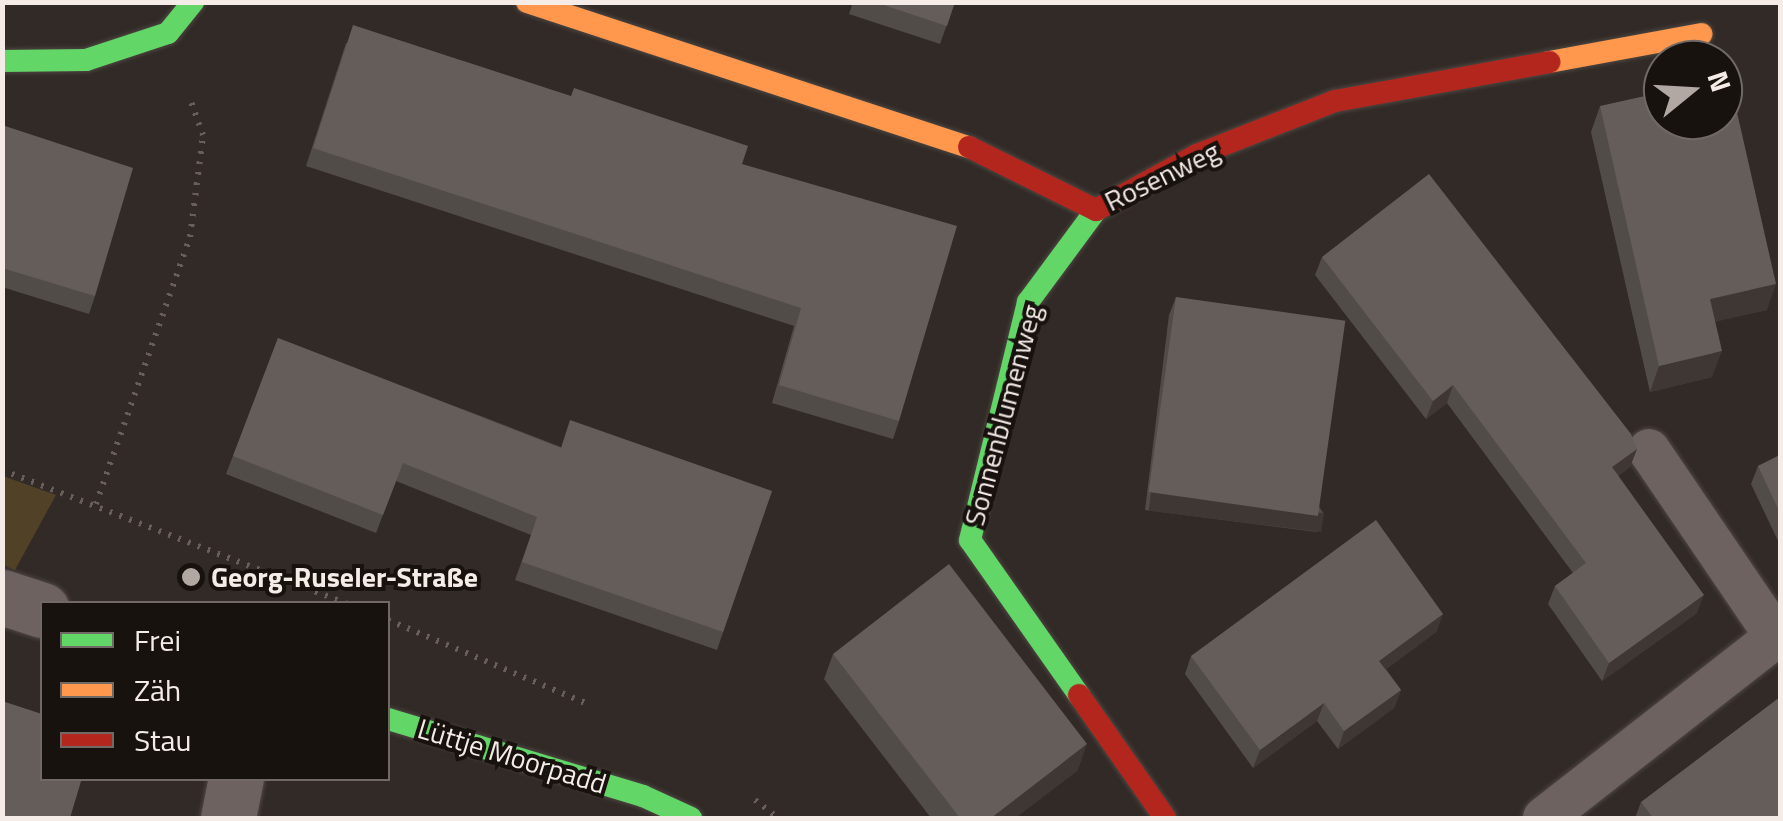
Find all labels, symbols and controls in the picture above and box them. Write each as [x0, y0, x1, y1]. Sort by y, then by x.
north arrow [1643, 40, 1743, 140]
text: N [1697, 65, 1744, 97]
street label: Rosenweg [1099, 134, 1225, 218]
street label: Sonnenblumenweg [957, 301, 1049, 529]
place label: Georg-Ruseler-Straße [211, 560, 478, 594]
marker: Georg-Ruseler-Straße [180, 566, 202, 588]
legend [40, 601, 390, 781]
text: Frei [134, 617, 181, 663]
text: Zäh [134, 667, 181, 713]
street label: Lüttje Moorpadd [414, 711, 610, 801]
text: Stau [134, 717, 191, 763]

